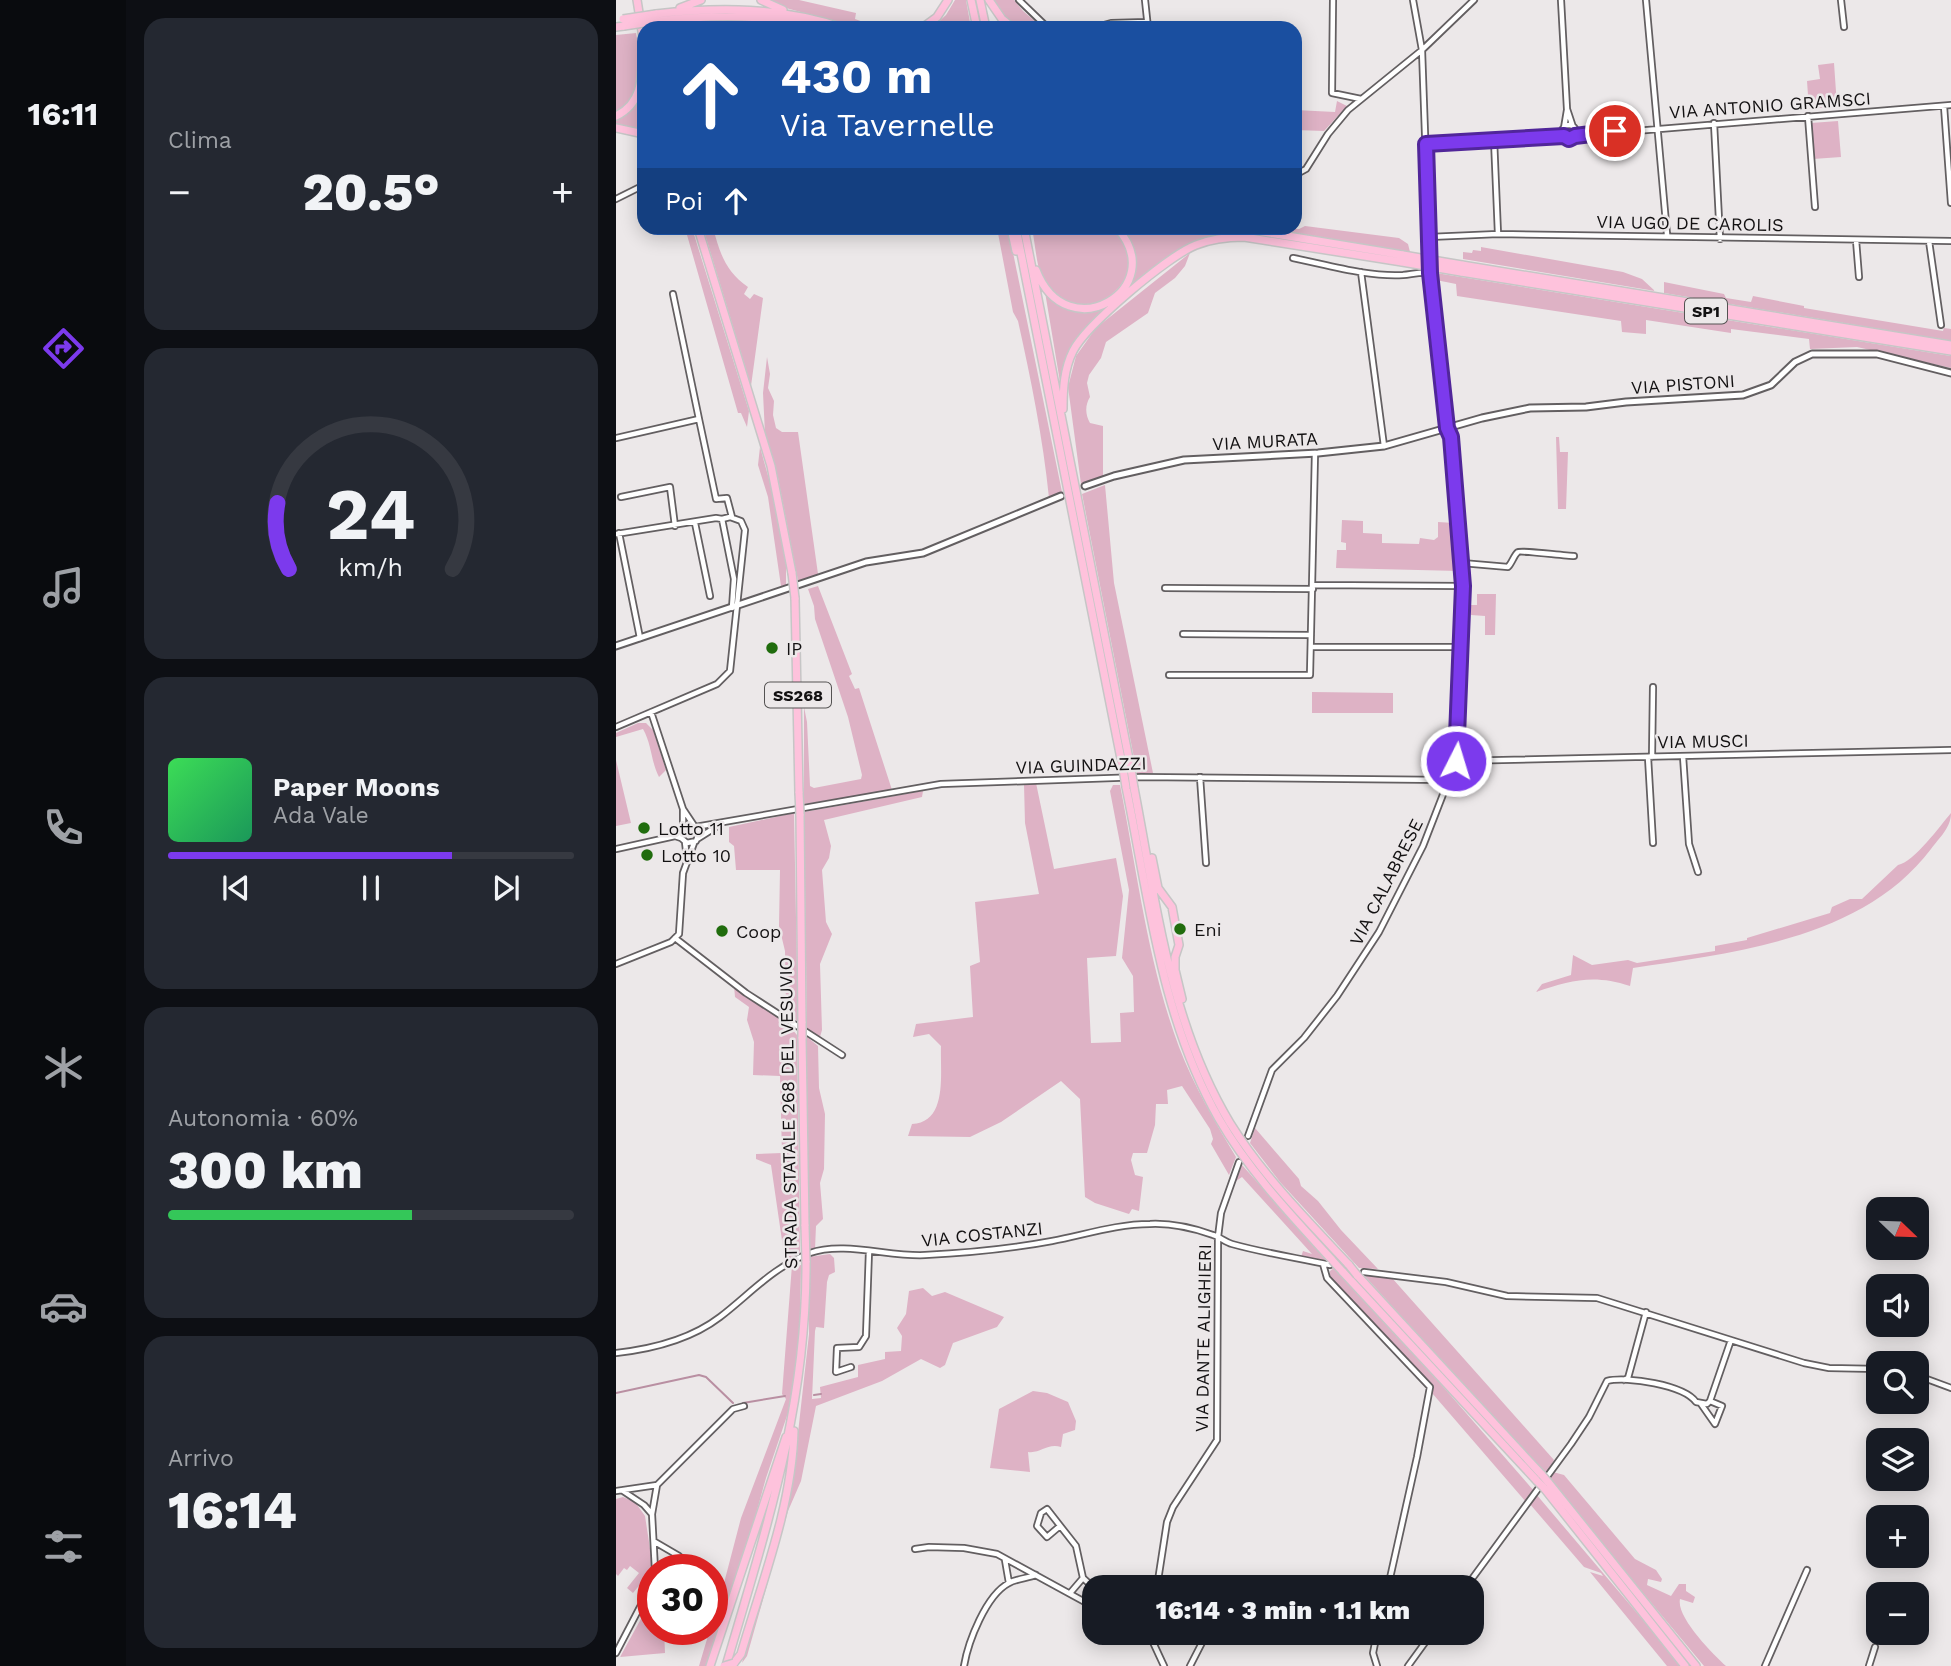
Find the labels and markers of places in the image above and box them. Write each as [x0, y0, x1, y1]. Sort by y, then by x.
pin [1585, 101, 1645, 161]
place label: IP [786, 638, 802, 659]
marker: IP [764, 640, 780, 656]
place label: Lotto 11 [658, 818, 724, 839]
marker: Lotto 11 [636, 820, 652, 836]
place label: Lotto 10 [661, 845, 731, 866]
marker: Lotto 10 [639, 847, 655, 863]
place label: Eni [1194, 919, 1221, 940]
place label: Coop [736, 921, 781, 942]
marker: Eni [1172, 921, 1188, 937]
marker: Coop [714, 923, 730, 939]

